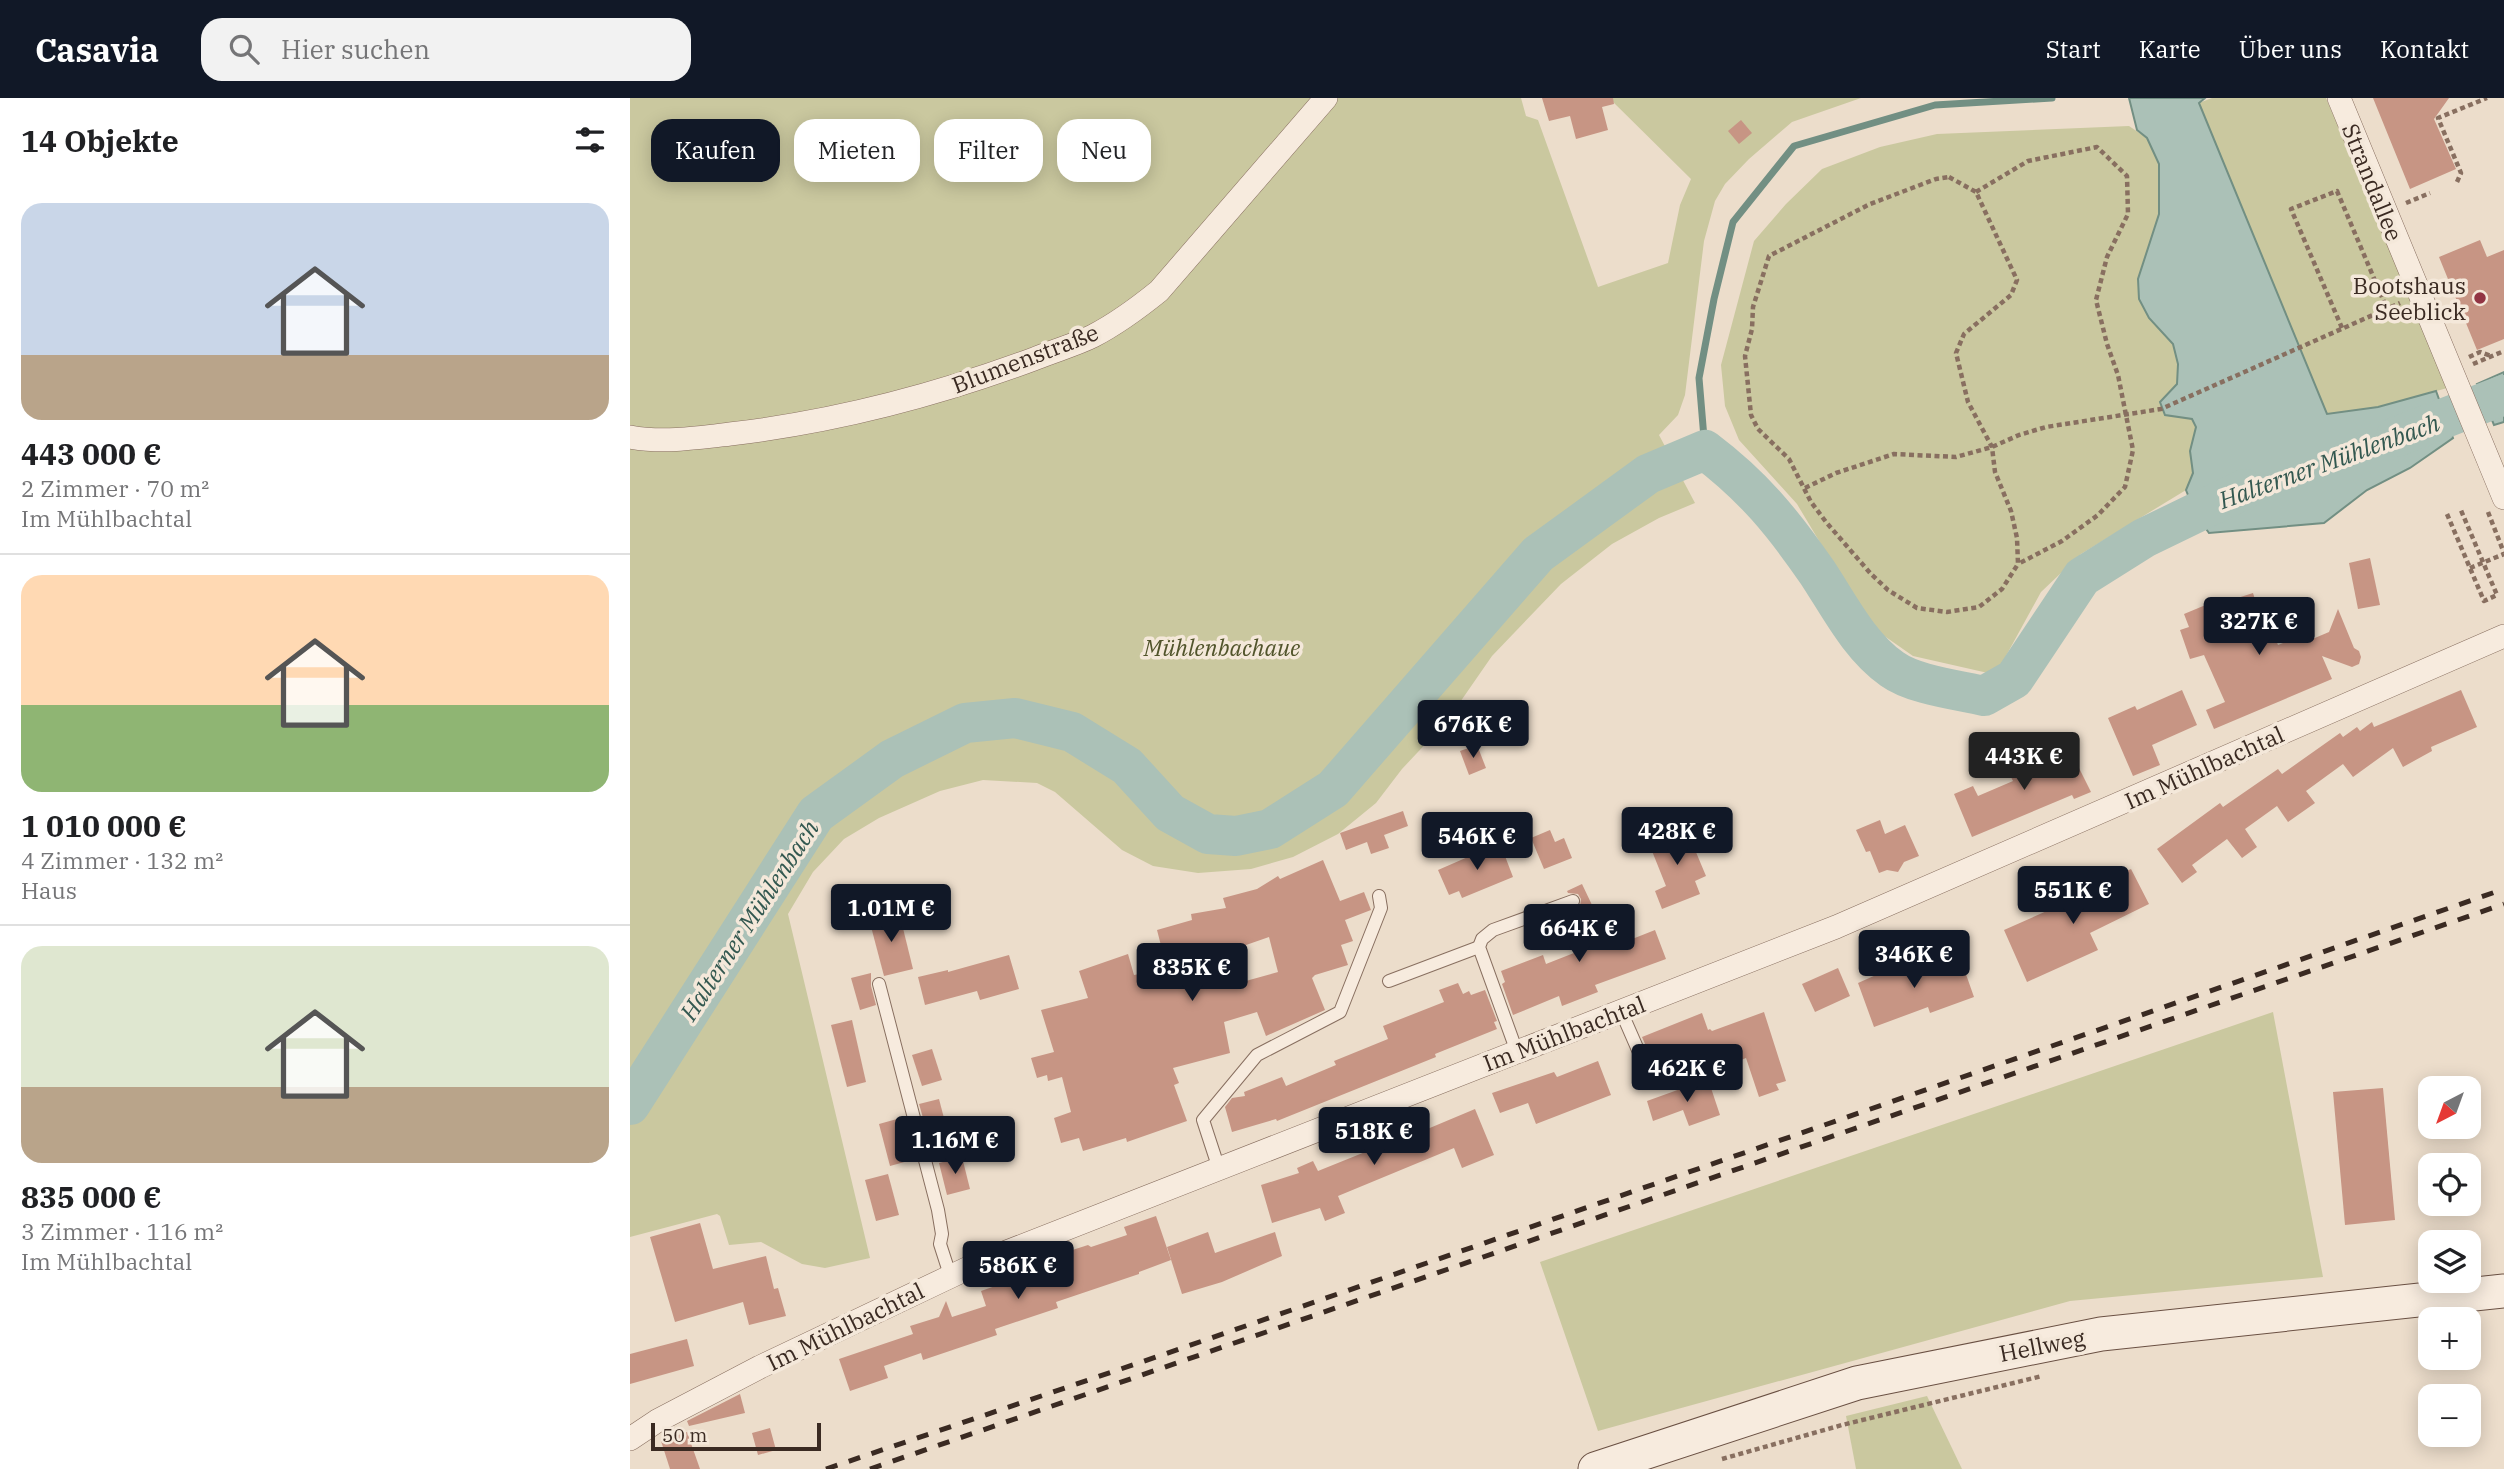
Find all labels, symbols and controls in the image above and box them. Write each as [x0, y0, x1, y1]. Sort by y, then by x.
search box [201, 18, 691, 81]
text: Casavia [35, 28, 159, 71]
icon: search [225, 30, 263, 68]
text: Hier suchen [281, 32, 430, 66]
text: Start [2046, 33, 2101, 65]
text: Karte [2139, 33, 2201, 65]
text: Über uns [2239, 33, 2342, 65]
text: Kontakt [2380, 33, 2469, 65]
chip: Kaufen [651, 119, 780, 182]
chip: Mieten [794, 119, 920, 182]
chip: Filter [934, 119, 1043, 182]
chip: Neu [1057, 119, 1151, 182]
street label: Strandallee [2336, 119, 2410, 245]
text: 14 Objekte [21, 121, 179, 160]
icon: filters [571, 121, 609, 159]
icon: home [252, 248, 378, 374]
place label: Bootshaus Seeblick [2353, 270, 2467, 326]
marker: Bootshaus Seeblick [2472, 290, 2488, 306]
street label: Blumenstraße [948, 316, 1102, 400]
water label: Halterner Mühlenbach [2213, 406, 2444, 516]
text: 443 000 € [21, 434, 162, 473]
text: 2 Zimmer · 70 m² [21, 473, 209, 503]
text: Im Mühlbachtal [21, 503, 192, 533]
pin: 327K € [2202, 598, 2316, 657]
text: 327K € [2220, 605, 2298, 635]
icon: home [252, 620, 378, 746]
park label: Mühlenbachaue [1143, 632, 1300, 662]
pin: 676K € [1416, 700, 1530, 760]
text: 676K € [1434, 708, 1512, 738]
street label: Im Mühlbachtal [2120, 718, 2288, 816]
pin: 443K € [1967, 732, 2081, 792]
text: 443K € [1985, 740, 2063, 770]
text: 1 010 000 € [21, 806, 187, 845]
pin: 428K € [1620, 808, 1734, 867]
pin: 546K € [1420, 812, 1534, 872]
water label: Halterner Mühlenbach [672, 814, 826, 1027]
text: 428K € [1638, 815, 1716, 845]
text: 546K € [1438, 820, 1516, 850]
text: 4 Zimmer · 132 m² [21, 845, 223, 875]
pin: 551K € [2016, 866, 2130, 926]
text: 551K € [2034, 874, 2112, 904]
text: Haus [21, 875, 77, 905]
pin: 1.01M € [826, 884, 956, 944]
text: 1.01M € [847, 892, 935, 922]
pin: 664K € [1522, 904, 1636, 964]
text: 664K € [1540, 912, 1618, 942]
pin: 346K € [1857, 930, 1971, 990]
text: 346K € [1875, 938, 1953, 968]
pin: 835K € [1135, 944, 1249, 1003]
text: 835K € [1153, 951, 1231, 981]
street label: Im Mühlbachtal [1479, 988, 1649, 1078]
icon: home [252, 991, 378, 1117]
pin: 462K € [1630, 1044, 1744, 1104]
text: 462K € [1648, 1052, 1726, 1082]
north arrow [2418, 1076, 2482, 1139]
map controls [2418, 1076, 2481, 1447]
pin: 518K € [1317, 1108, 1431, 1167]
text: 518K € [1335, 1115, 1413, 1145]
pin: 1.16M € [890, 1116, 1020, 1176]
text: 1.16M € [911, 1124, 999, 1154]
button: locate [2418, 1153, 2481, 1216]
text: 835 000 € [21, 1177, 162, 1216]
text: 3 Zimmer · 116 m² [21, 1216, 223, 1246]
button: layers [2418, 1230, 2481, 1293]
pin: 586K € [961, 1242, 1075, 1301]
text: Im Mühlbachtal [21, 1246, 192, 1276]
text: 586K € [979, 1249, 1057, 1279]
street label: Im Mühlbachtal [762, 1275, 929, 1377]
button: + [2418, 1307, 2481, 1370]
street label: Hellweg [1997, 1322, 2088, 1368]
button: − [2418, 1384, 2481, 1447]
scale bar [651, 1420, 821, 1452]
text: 50 m [662, 1423, 707, 1447]

